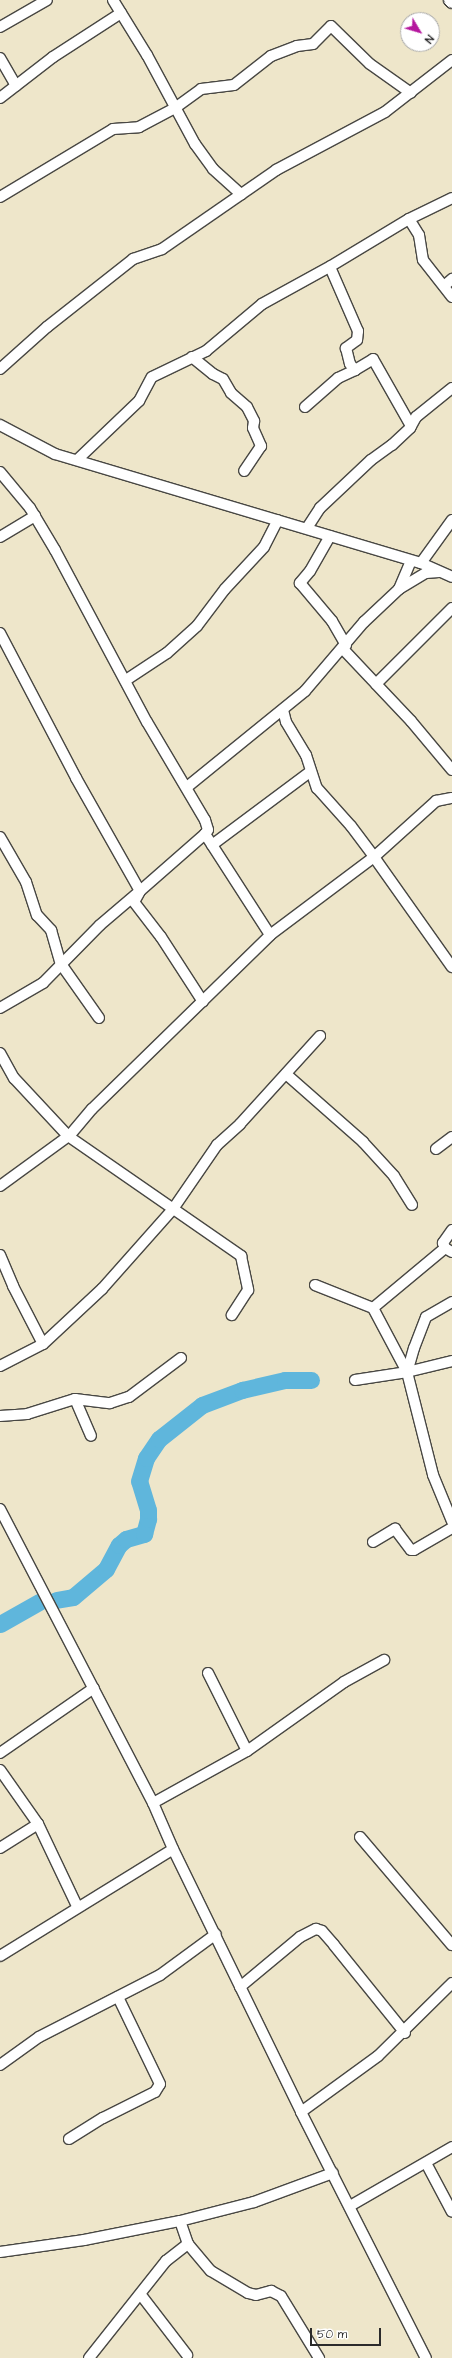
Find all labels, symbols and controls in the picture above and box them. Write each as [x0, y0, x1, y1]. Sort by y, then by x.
north arrow [400, 12, 440, 52]
text: N [421, 32, 437, 46]
scale bar [312, 2320, 383, 2346]
text: 50 m [317, 2326, 347, 2343]

